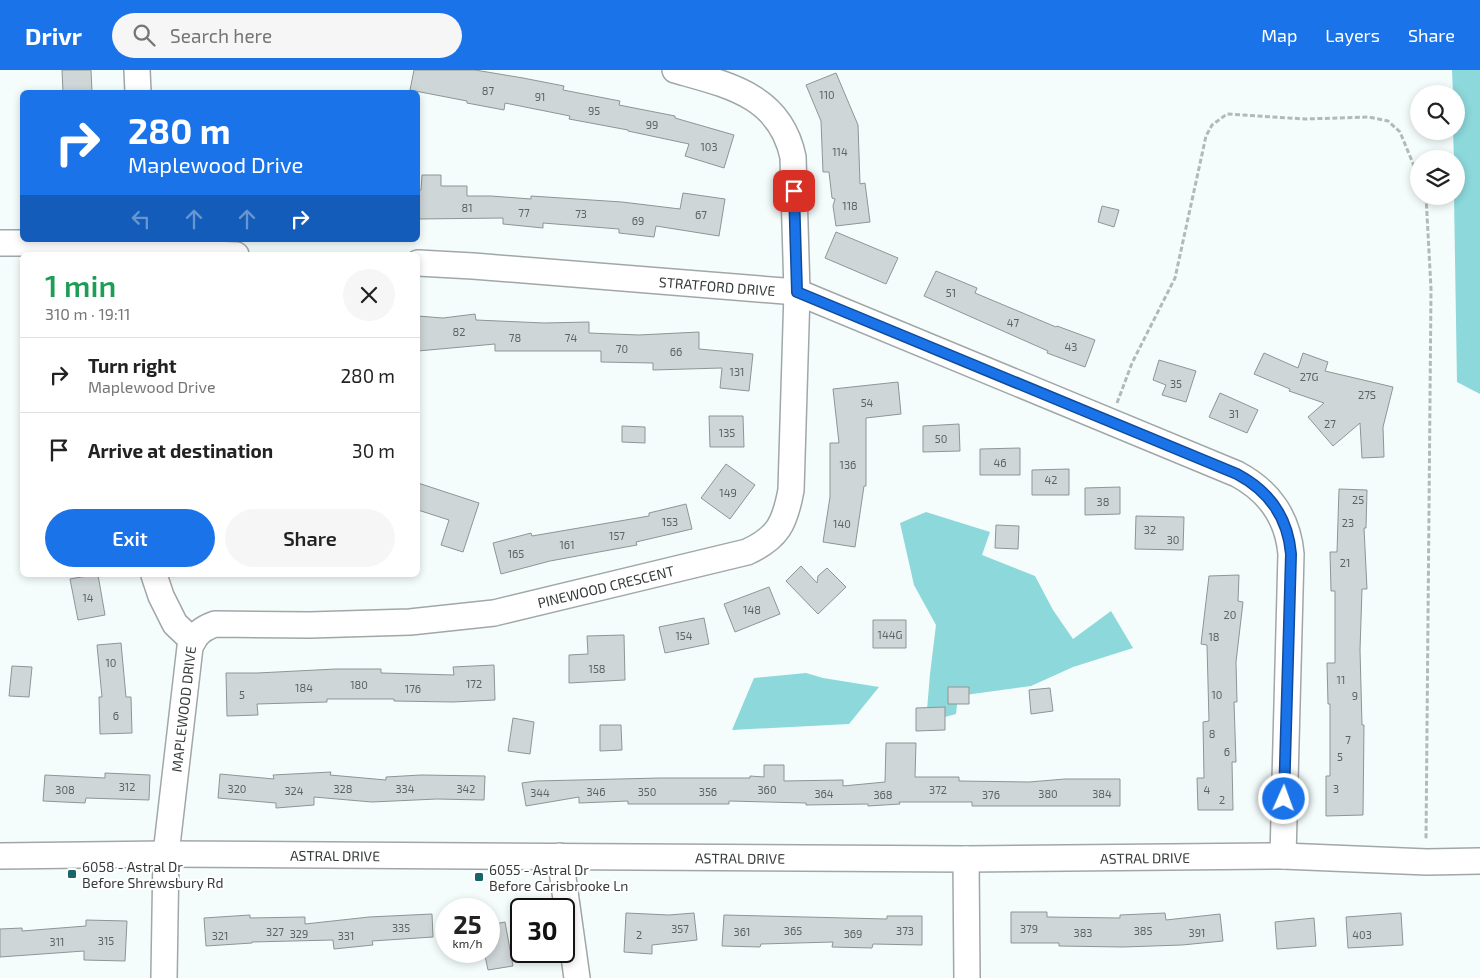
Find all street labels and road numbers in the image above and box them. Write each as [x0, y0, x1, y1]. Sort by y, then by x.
street label: STRATFORD DRIVE [658, 272, 776, 299]
street label: PINEWOOD CRESCENT [535, 561, 676, 611]
street label: MAPLEWOOD DRIVE [167, 645, 199, 773]
street label: ASTRAL DRIVE [290, 846, 380, 864]
street label: ASTRAL DRIVE [1100, 848, 1190, 866]
street label: ASTRAL DRIVE [695, 849, 785, 866]

